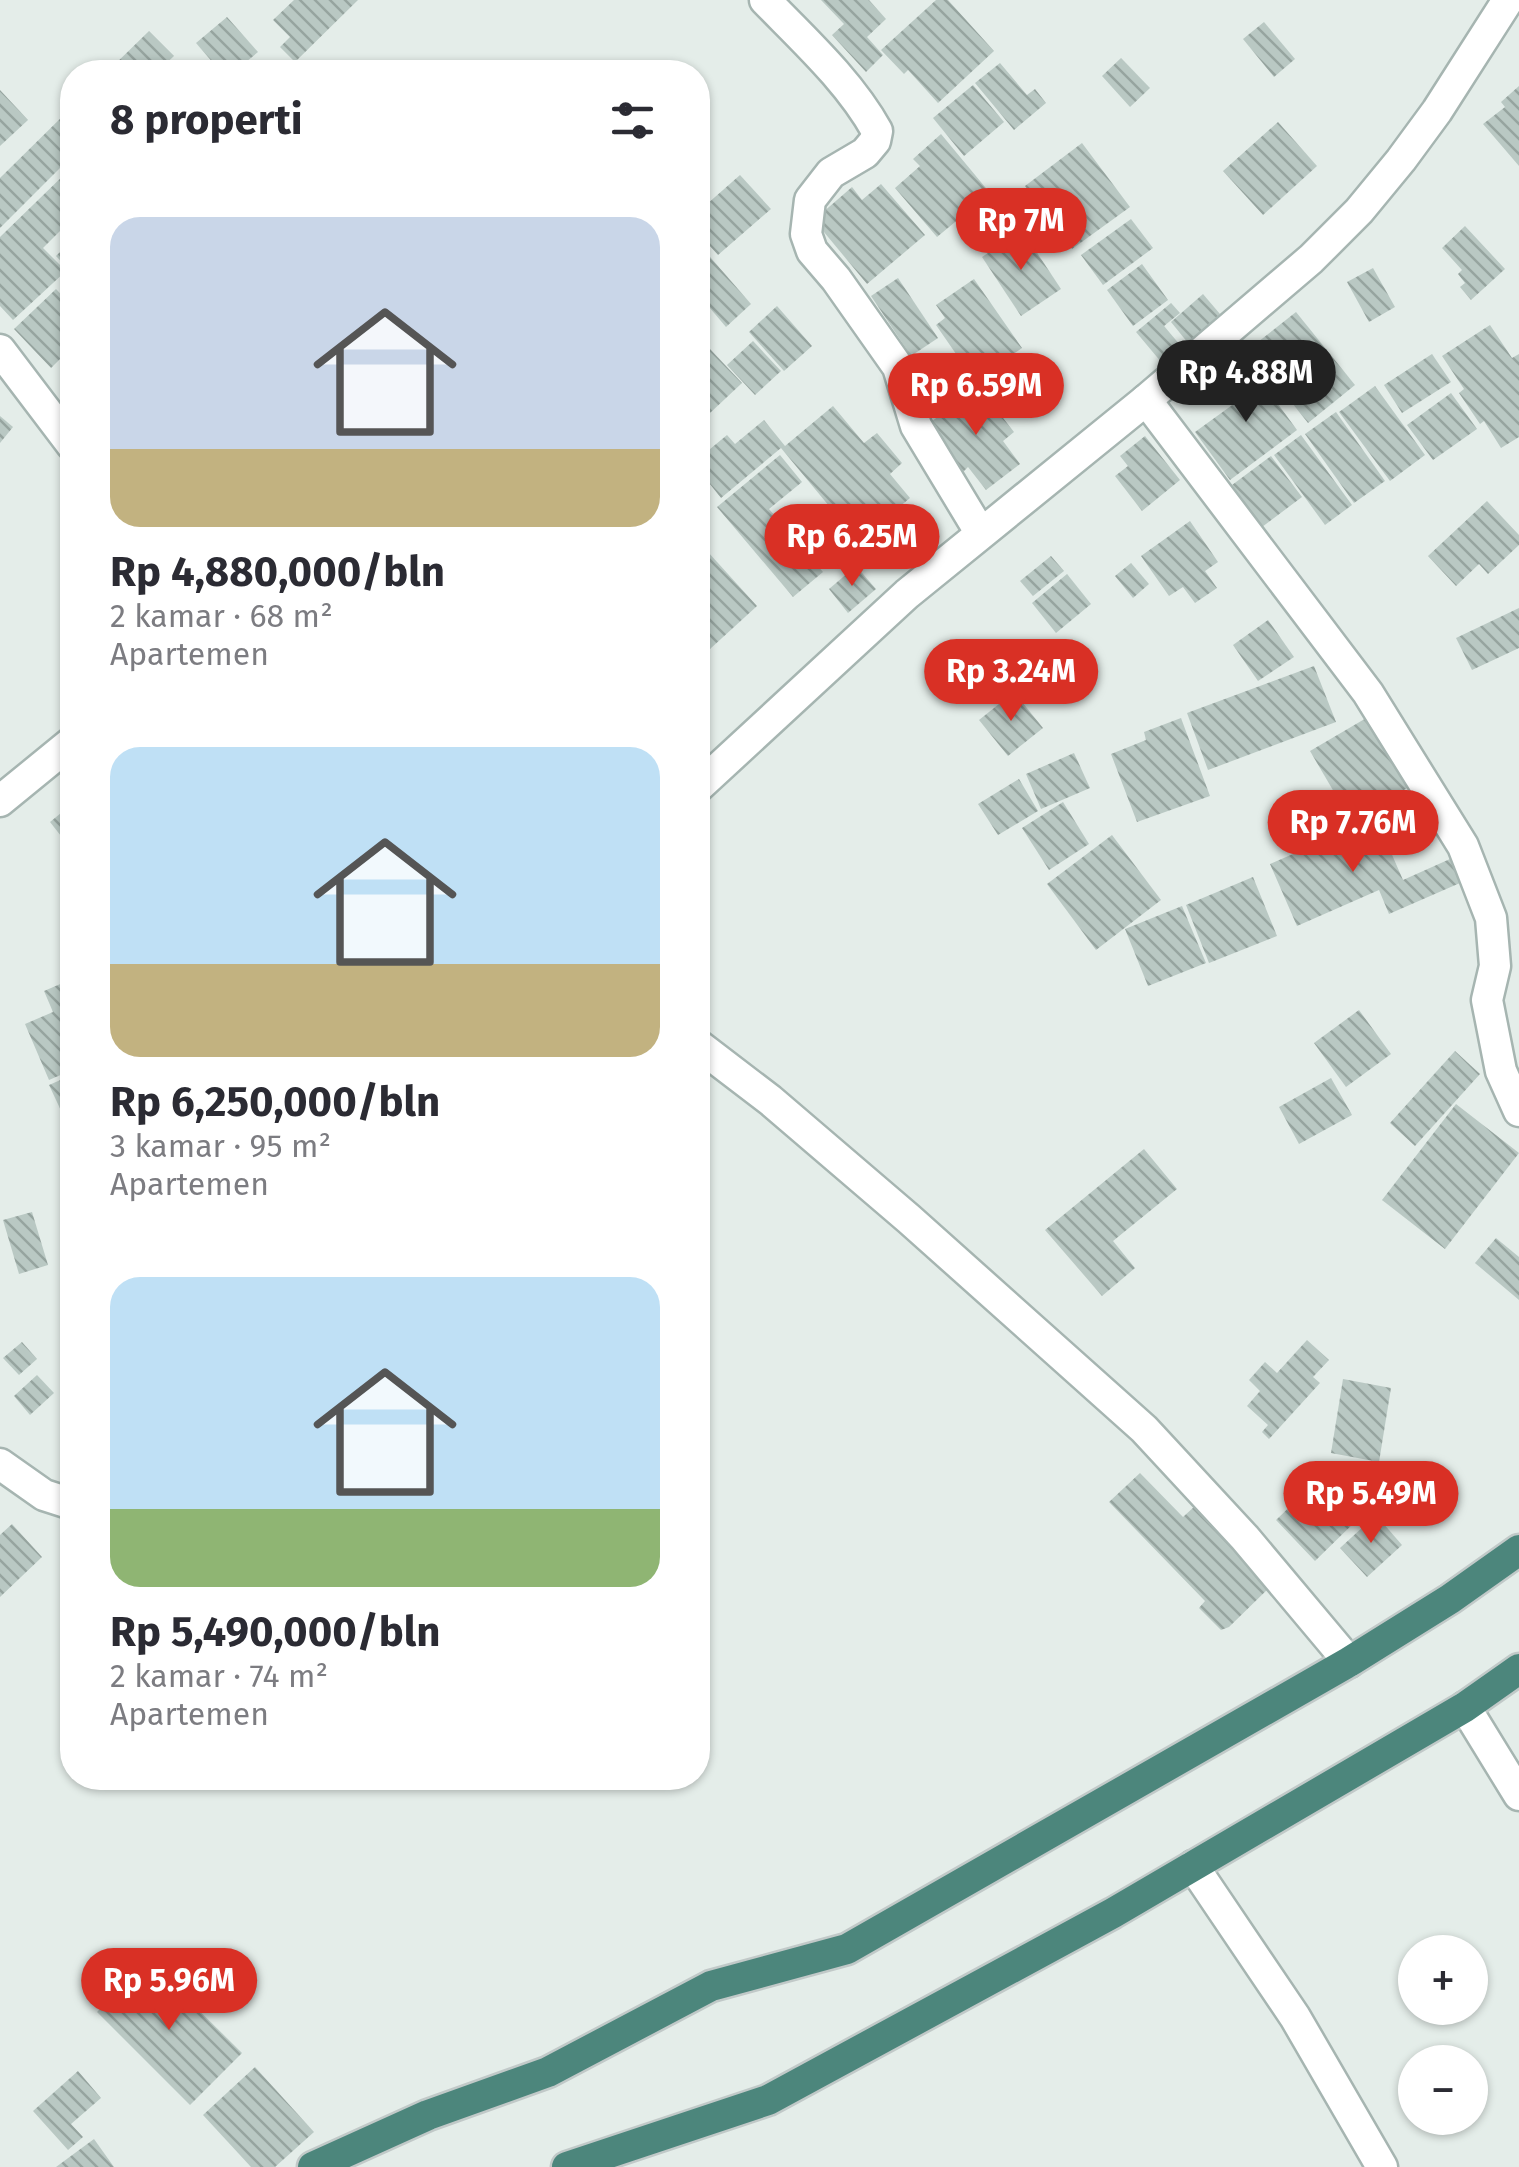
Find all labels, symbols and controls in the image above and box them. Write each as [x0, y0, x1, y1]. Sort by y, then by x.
icon: filters [605, 93, 660, 148]
text: 8 properti [110, 95, 303, 145]
pin: Rp 7M [951, 188, 1091, 273]
text: Rp 7M [978, 201, 1064, 239]
icon: home [295, 282, 475, 462]
pin: Rp 4.88M [1143, 340, 1349, 425]
pin: Rp 6.59M [873, 353, 1079, 438]
text: Rp 4.88M [1179, 353, 1313, 391]
text: Rp 6.59M [910, 366, 1042, 404]
pin: Rp 6.25M [749, 504, 955, 589]
text: Rp 6.25M [786, 517, 918, 555]
text: Rp 4,880,000/bln [110, 547, 445, 597]
text: 2 kamar · 68 m² [110, 597, 333, 635]
text: Apartemen [110, 635, 269, 673]
pin: Rp 3.24M [908, 639, 1114, 724]
text: Rp 3.24M [946, 652, 1076, 690]
pin: Rp 7.76M [1250, 790, 1456, 875]
text: Rp 7.76M [1290, 803, 1416, 841]
icon: home [295, 812, 475, 992]
text: Rp 6,250,000/bln [110, 1077, 440, 1127]
text: 3 kamar · 95 m² [110, 1127, 331, 1165]
text: Apartemen [110, 1165, 269, 1203]
icon: home [295, 1342, 475, 1522]
pin: Rp 5.49M [1268, 1461, 1474, 1546]
text: Rp 5.49M [1305, 1474, 1437, 1512]
text: Rp 5,490,000/bln [110, 1607, 440, 1657]
text: 2 kamar · 74 m² [110, 1657, 328, 1695]
text: Apartemen [110, 1695, 269, 1733]
map controls [1398, 1935, 1488, 2135]
button: + [1398, 1935, 1488, 2025]
pin: Rp 5.96M [66, 1948, 272, 2033]
text: Rp 5.96M [103, 1961, 235, 1999]
button: − [1398, 2045, 1488, 2135]

